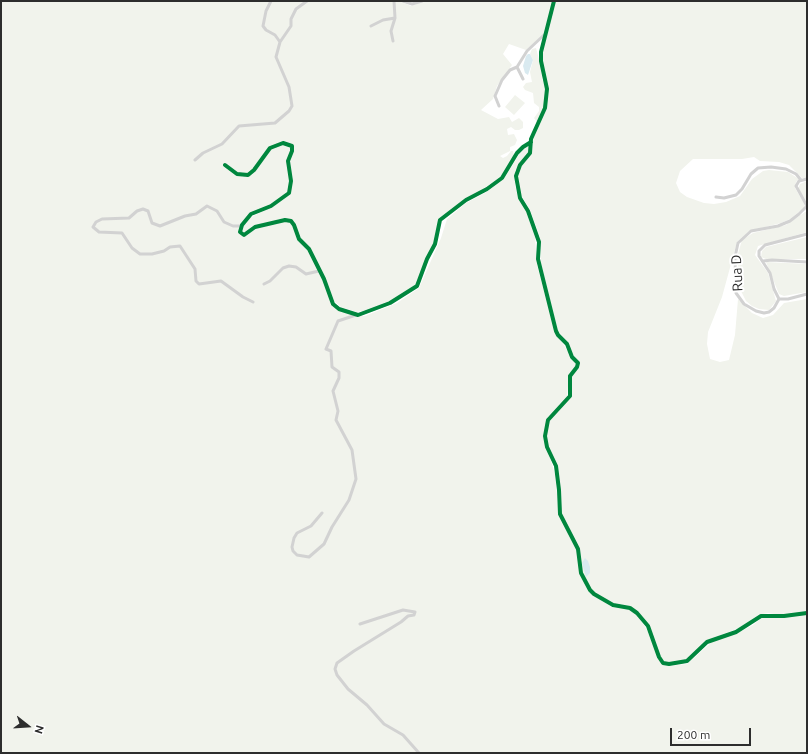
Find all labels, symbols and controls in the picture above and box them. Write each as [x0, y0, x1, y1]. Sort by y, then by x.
street label: Rua D [728, 254, 746, 292]
north arrow [8, 706, 48, 746]
scale bar [672, 720, 753, 746]
text: N [33, 724, 46, 735]
text: 200 m [677, 728, 710, 741]

